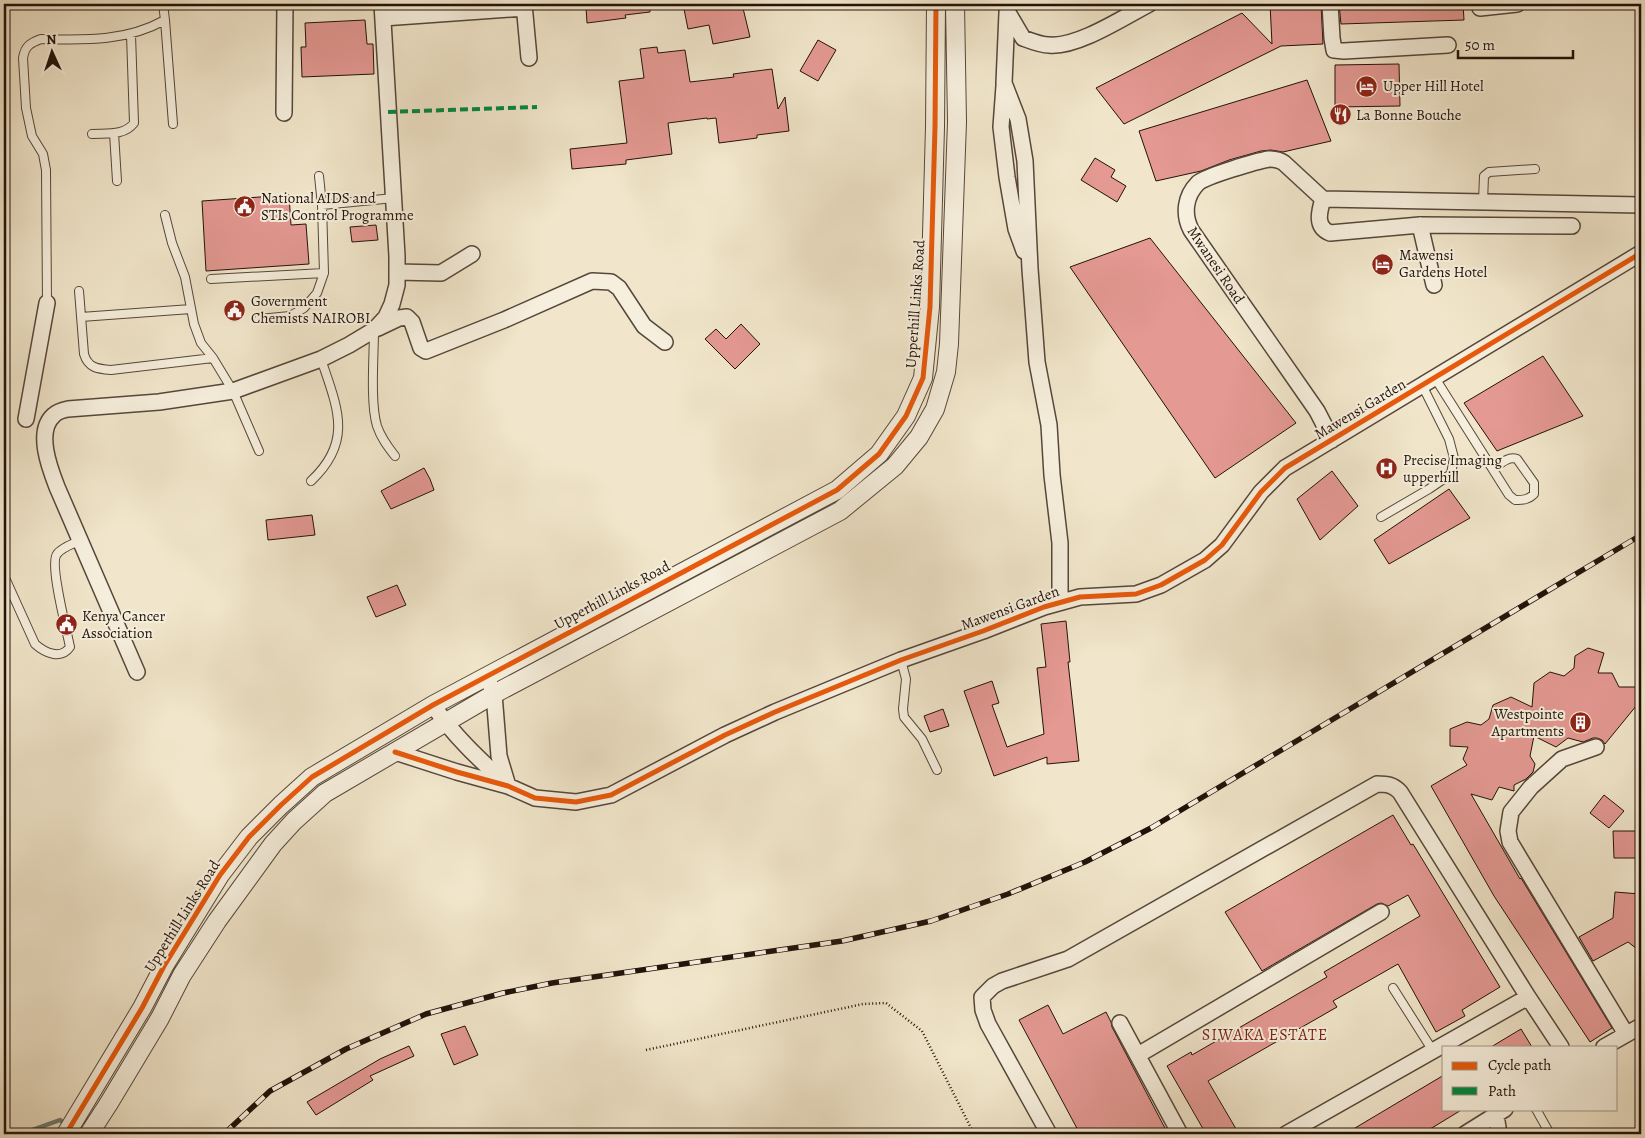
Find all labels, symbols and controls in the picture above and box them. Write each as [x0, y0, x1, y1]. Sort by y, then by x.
north arrow [28, 28, 78, 78]
scale bar [1458, 28, 1572, 60]
text: N [46, 30, 57, 49]
text: 50 m [1465, 35, 1495, 55]
hotel icon: Upper Hill Hotel [1355, 74, 1379, 98]
place label: Upper Hill Hotel [1383, 76, 1484, 96]
restaurant icon: La Bonne Bouche [1328, 103, 1352, 127]
place label: La Bonne Bouche [1356, 105, 1462, 125]
place label: National AIDS and STIs Control Programme [261, 188, 414, 225]
public building icon: National AIDS and STIs Control Programme [233, 195, 257, 219]
street label: Mwanesi Road [1183, 222, 1250, 308]
street label: Upperhill Links Road [901, 238, 930, 369]
place label: Mawensi Gardens Hotel [1399, 245, 1488, 282]
hotel icon: Mawensi Gardens Hotel [1371, 252, 1395, 276]
place label: Government Chemists NAIROBI [251, 291, 370, 328]
public building icon: Government Chemists NAIROBI [223, 298, 247, 322]
street label: Mawensi Garden [1311, 374, 1409, 444]
place label: Precise Imaging upperhill [1403, 450, 1502, 487]
hospital icon: Precise Imaging upperhill [1375, 457, 1399, 481]
street label: Upperhill Links Road [551, 556, 674, 634]
street label: Mawensi Garden [958, 581, 1062, 635]
place label: Kenya Cancer Association [81, 606, 165, 643]
public building icon: Kenya Cancer Association [54, 613, 78, 637]
place label: Westpointe Apartments [1491, 704, 1564, 741]
building icon: Westpointe Apartments [1568, 711, 1592, 735]
street label: Upperhill Links Road [139, 855, 225, 976]
district label: SIWAKA ESTATE [1202, 1024, 1328, 1046]
legend [1442, 1046, 1618, 1110]
text: Cycle path [1488, 1055, 1551, 1075]
text: Path [1488, 1081, 1516, 1101]

